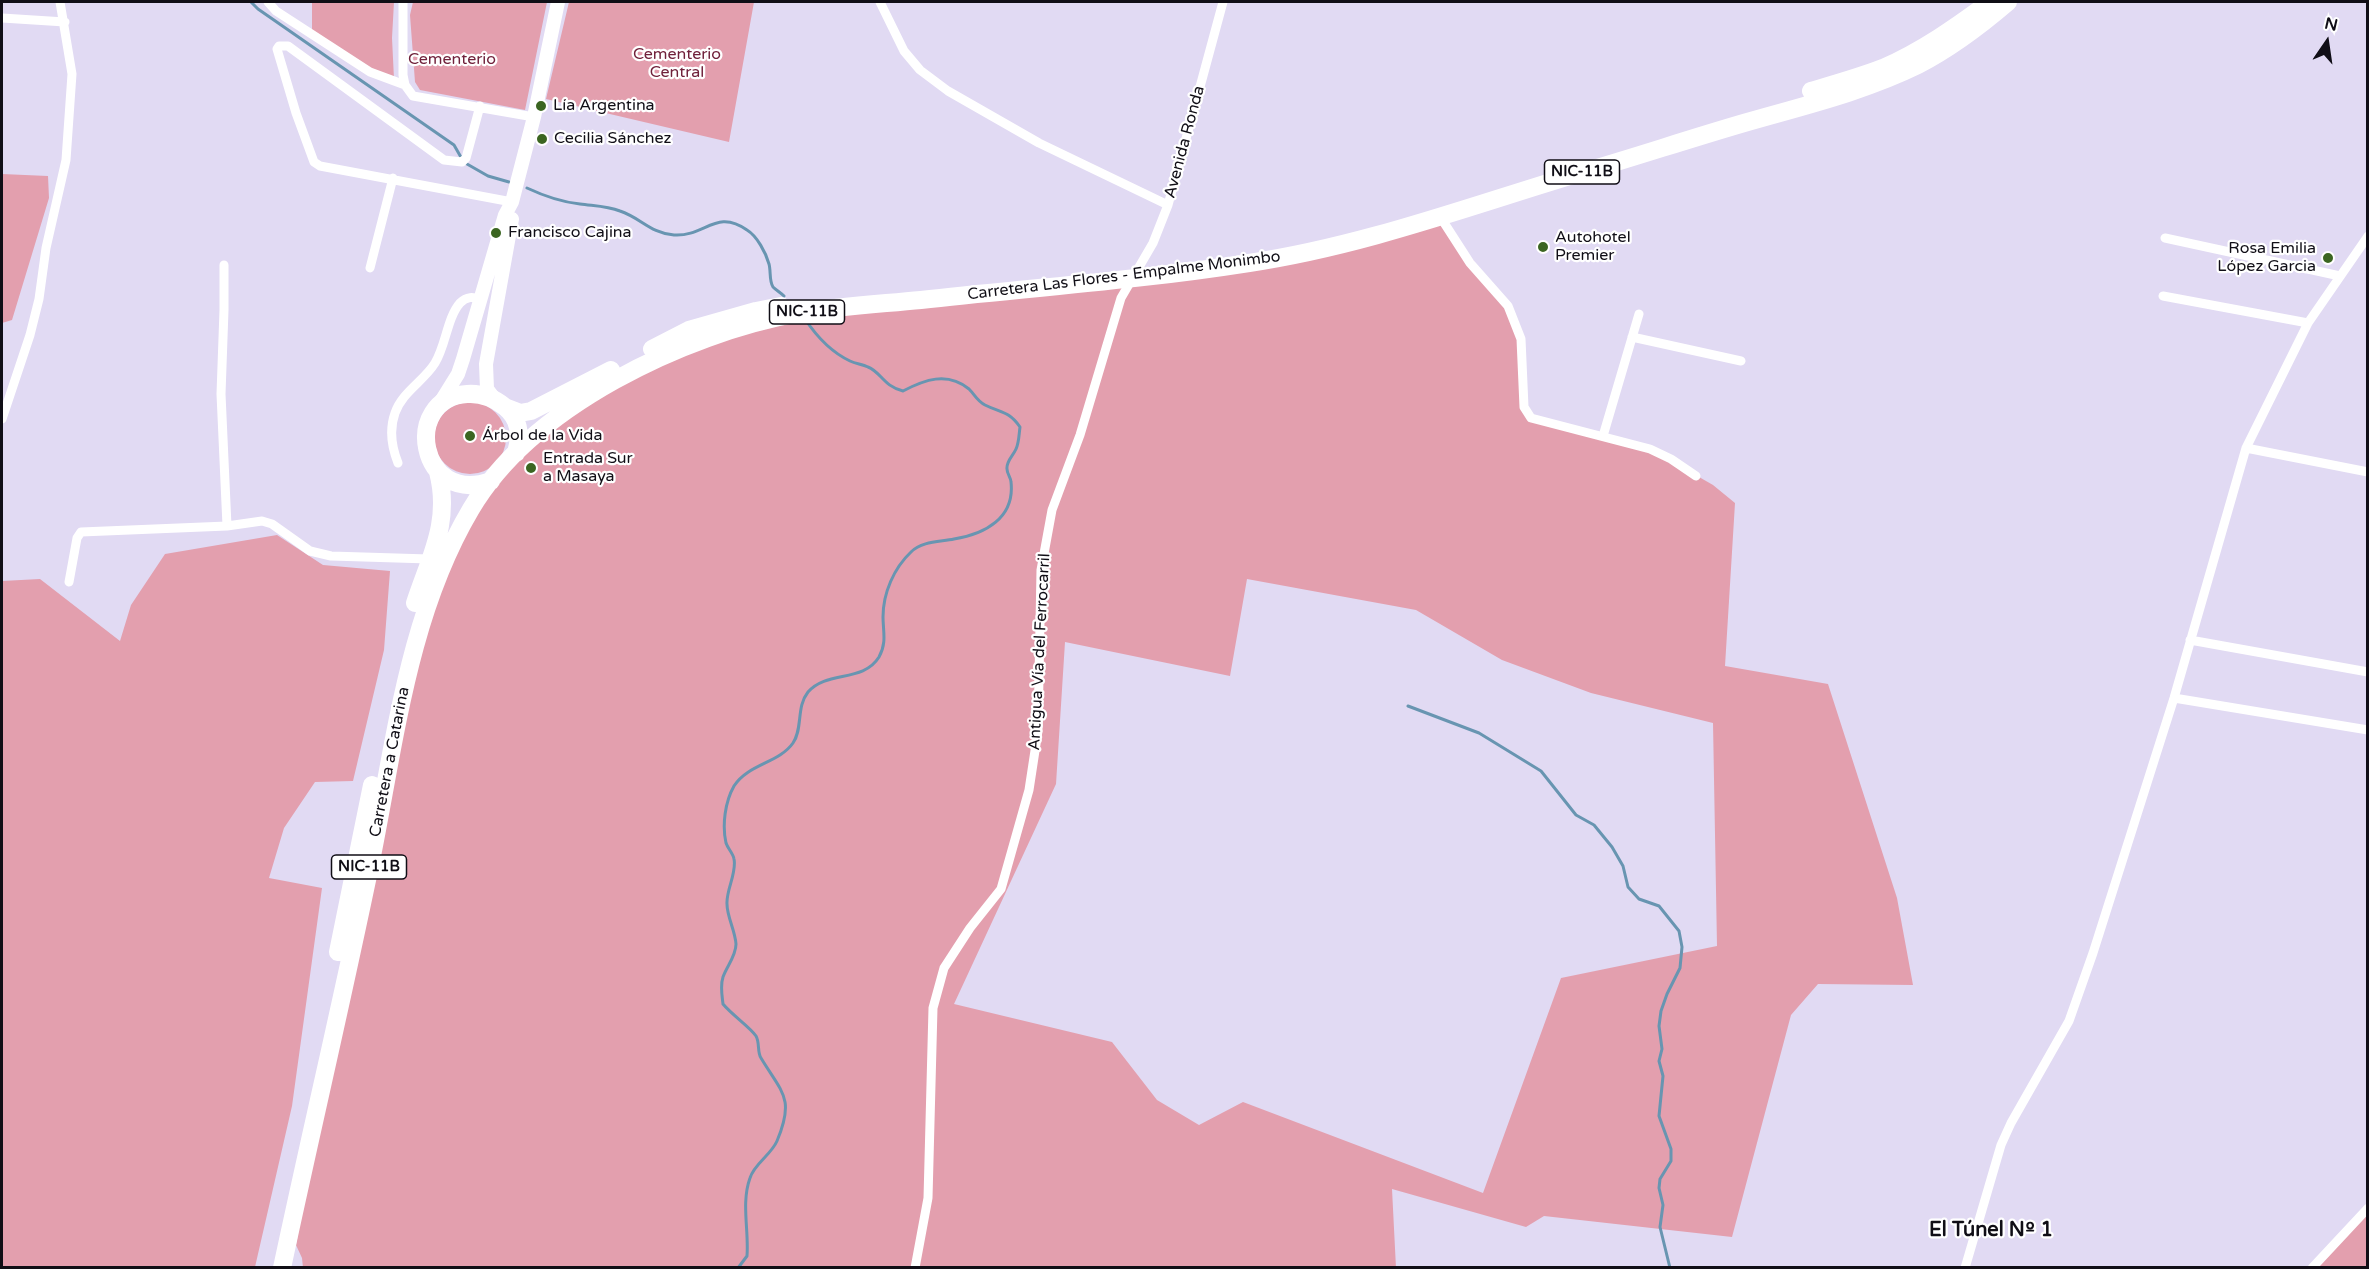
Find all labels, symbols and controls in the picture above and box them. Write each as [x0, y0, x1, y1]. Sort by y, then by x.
north arrow [2297, 12, 2357, 72]
text: N [2323, 13, 2340, 36]
park label: Cementerio Central [633, 45, 721, 83]
park label: Cementerio [408, 50, 496, 70]
street label: Avenida Ronda [1161, 84, 1209, 200]
place label: Lía Argentina [553, 96, 655, 116]
marker: Lía Argentina [534, 99, 548, 113]
place label: Cecilia Sánchez [554, 129, 671, 149]
marker: Cecilia Sánchez [535, 132, 549, 146]
road number: NIC-11B [1544, 160, 1620, 184]
place label: Francisco Cajina [508, 223, 632, 243]
marker: Francisco Cajina [489, 226, 503, 240]
place label: Autohotel Premier [1555, 228, 1631, 266]
place label: Rosa Emilia López Garcia [2217, 239, 2316, 277]
marker: Autohotel Premier [1536, 240, 1550, 254]
street label: Carretera Las Flores - Empalme Monimbo [966, 247, 1282, 305]
marker: Rosa Emilia López Garcia [2321, 251, 2335, 265]
road number: NIC-11B [770, 300, 844, 324]
place label: Árbol de la Vida [482, 426, 602, 446]
marker: Árbol de la Vida [463, 429, 477, 443]
place label: Entrada Sur a Masaya [543, 449, 633, 487]
marker: Entrada Sur a Masaya [524, 461, 538, 475]
street label: Antigua Vía del Ferrocarril [1025, 553, 1055, 751]
street label: Carretera a Catarina [366, 685, 414, 839]
road number: NIC-11B [332, 855, 406, 879]
district label: El Túnel Nº 1 [1929, 1219, 2053, 1243]

